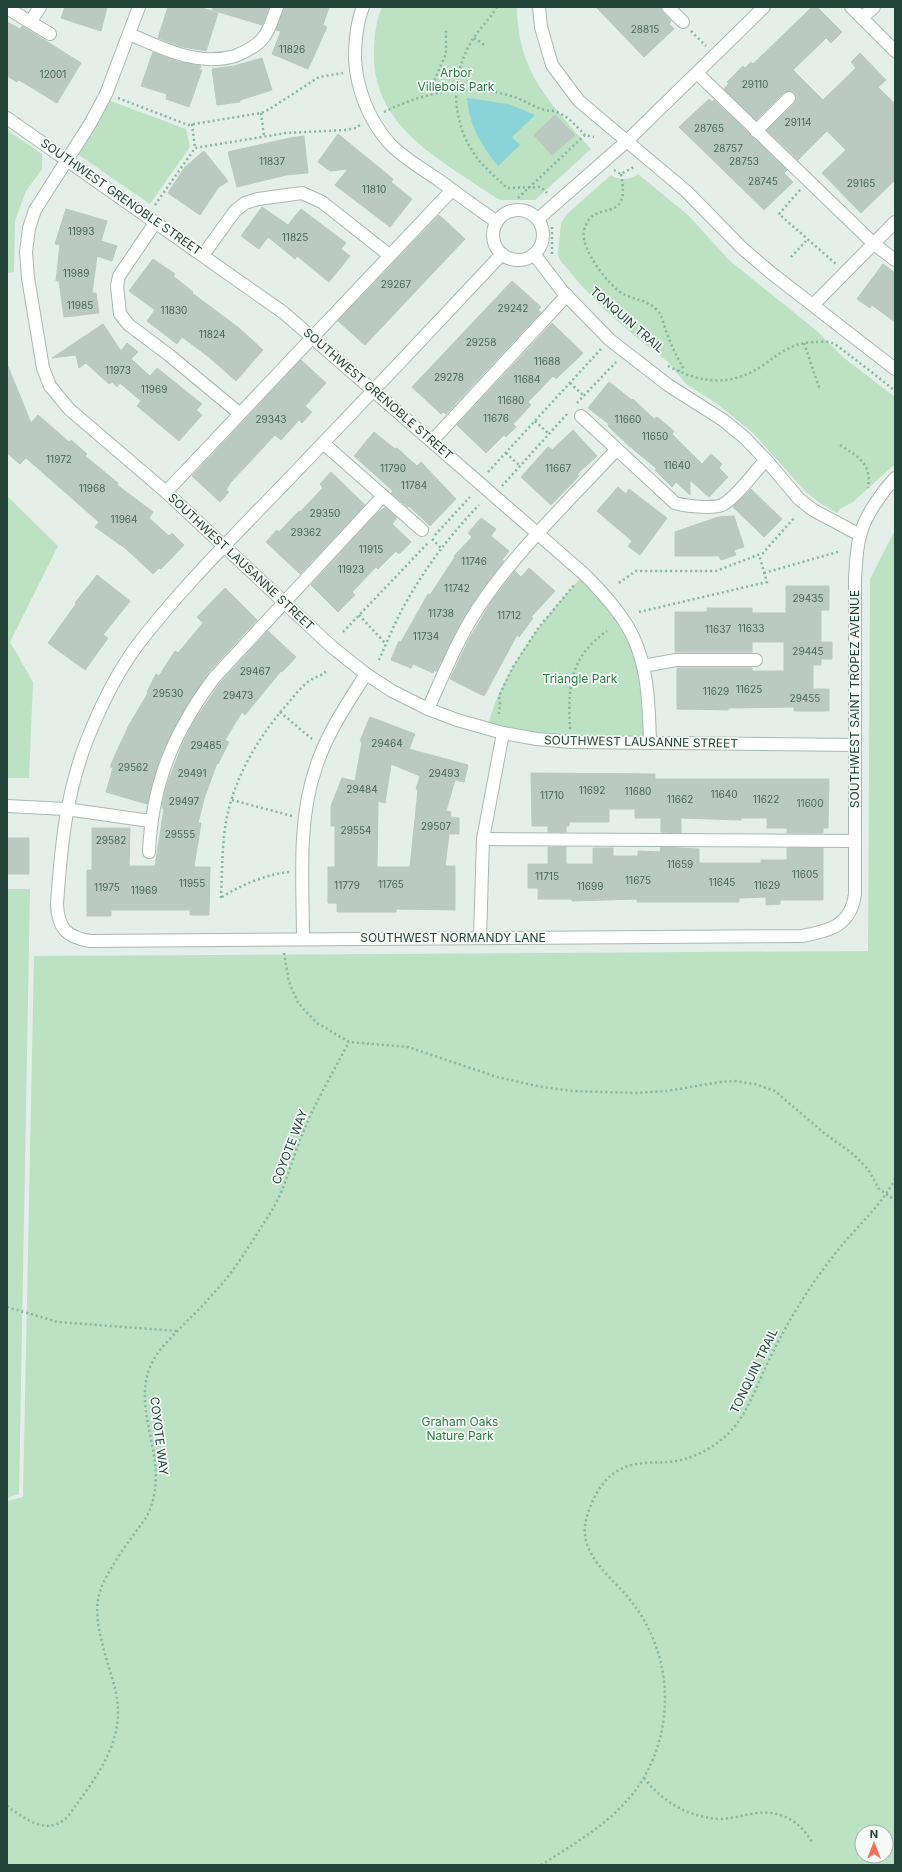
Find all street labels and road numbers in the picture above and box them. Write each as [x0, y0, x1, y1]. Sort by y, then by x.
street label: SOUTHWEST GRENOBLE STREET [38, 135, 205, 258]
street label: TONQUIN TRAIL [587, 283, 668, 356]
street label: SOUTHWEST GRENOBLE STREET [301, 325, 456, 463]
street label: SOUTHWEST LAUSANNE STREET [165, 490, 318, 633]
street label: SOUTHWEST SAINT TROPEZ AVENUE [847, 590, 862, 808]
street label: SOUTHWEST LAUSANNE STREET [544, 732, 738, 751]
street label: SOUTHWEST NORMANDY LANE [360, 930, 546, 945]
street label: COYOTE WAY [268, 1107, 311, 1186]
street label: TONQUIN TRAIL [726, 1325, 781, 1416]
street label: COYOTE WAY [147, 1396, 172, 1476]

